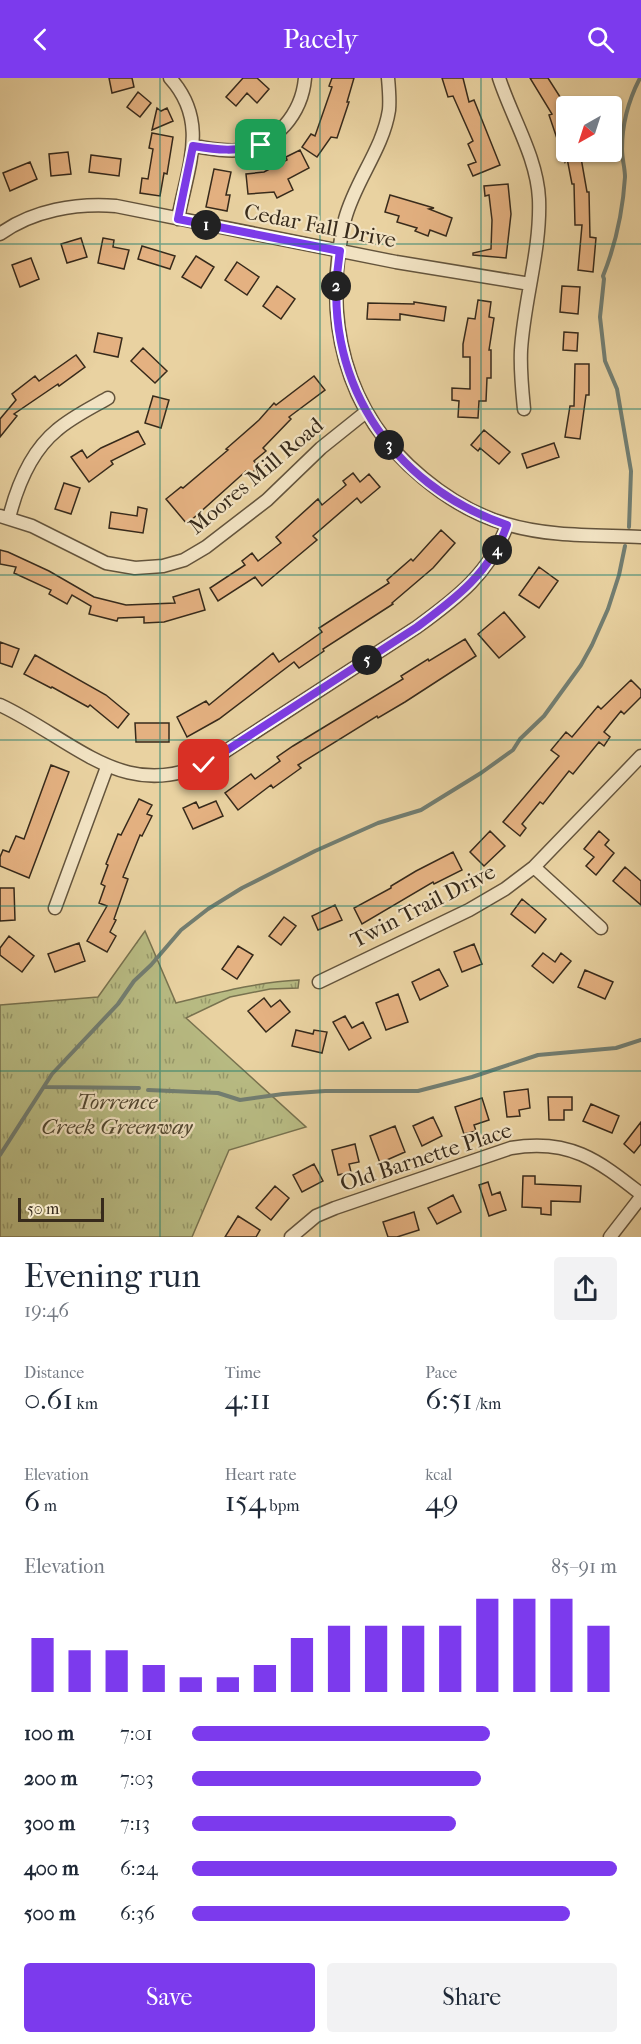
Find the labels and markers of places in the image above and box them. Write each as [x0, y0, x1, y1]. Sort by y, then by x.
pin [235, 119, 286, 170]
pin: 1 [191, 210, 221, 240]
pin: 2 [321, 271, 351, 301]
pin: 3 [374, 430, 404, 460]
pin: 4 [482, 535, 512, 565]
pin: 5 [352, 645, 382, 675]
pin [178, 739, 229, 790]

